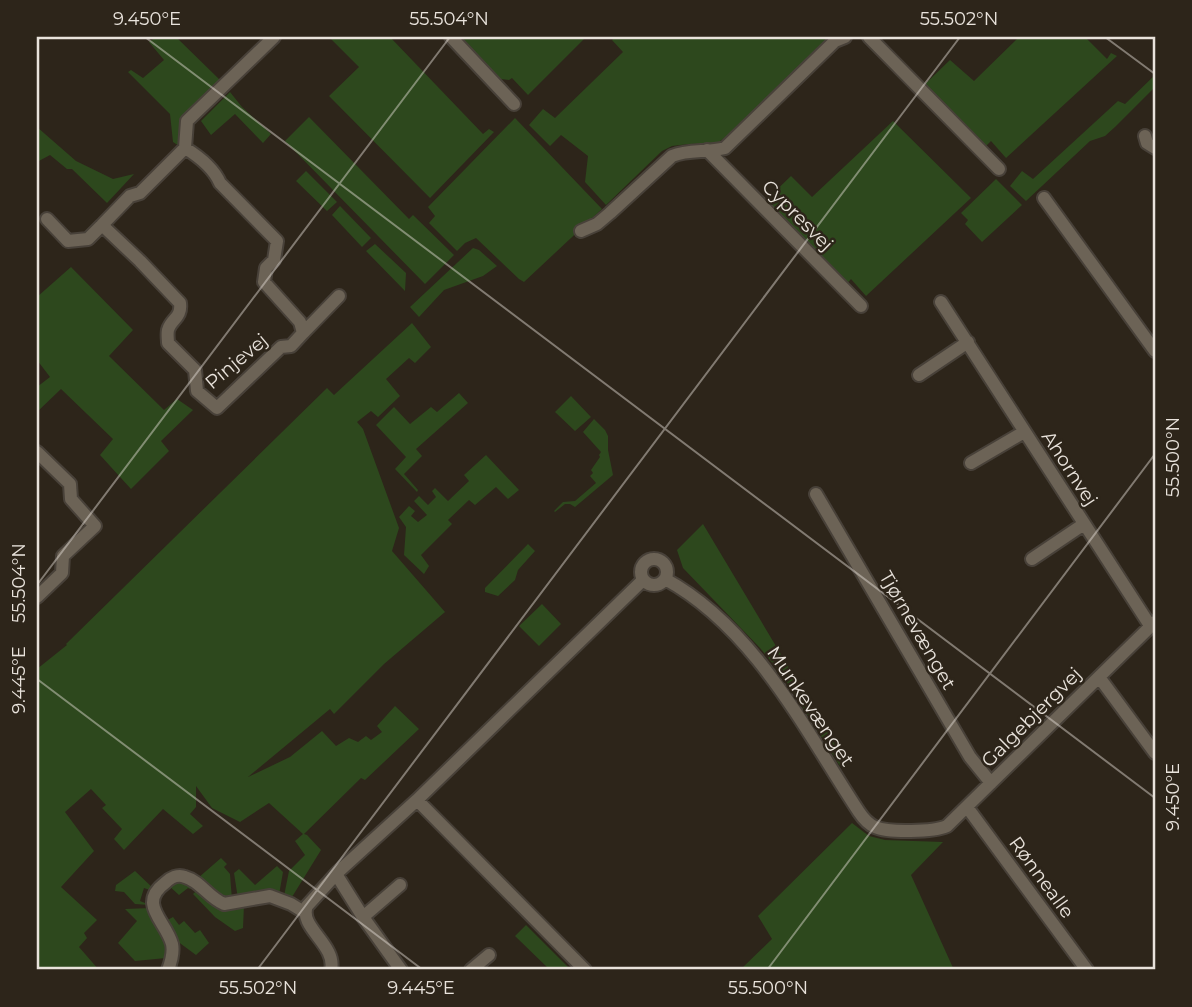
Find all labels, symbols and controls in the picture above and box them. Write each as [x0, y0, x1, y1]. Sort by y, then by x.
text: 9.450°E [113, 8, 181, 30]
text: 55.504°N [409, 8, 489, 30]
text: 55.502°N [920, 8, 998, 30]
street label: Cypresvej [757, 175, 838, 256]
street label: Pinjevej [200, 329, 272, 394]
text: 55.500°N [1162, 417, 1184, 497]
street label: Ahornvej [1037, 426, 1102, 510]
text: 55.504°N [8, 543, 30, 623]
street label: Tjørnevænget [874, 567, 961, 694]
street label: Munkevænget [762, 642, 859, 771]
text: 9.445°E [8, 646, 30, 714]
street label: Galgebjergvej [977, 663, 1086, 772]
text: 9.450°E [1162, 763, 1184, 831]
street label: Rønnealle [1004, 832, 1079, 923]
text: 55.502°N [219, 977, 297, 999]
text: 9.445°E [387, 977, 455, 999]
text: 55.500°N [728, 977, 808, 999]

